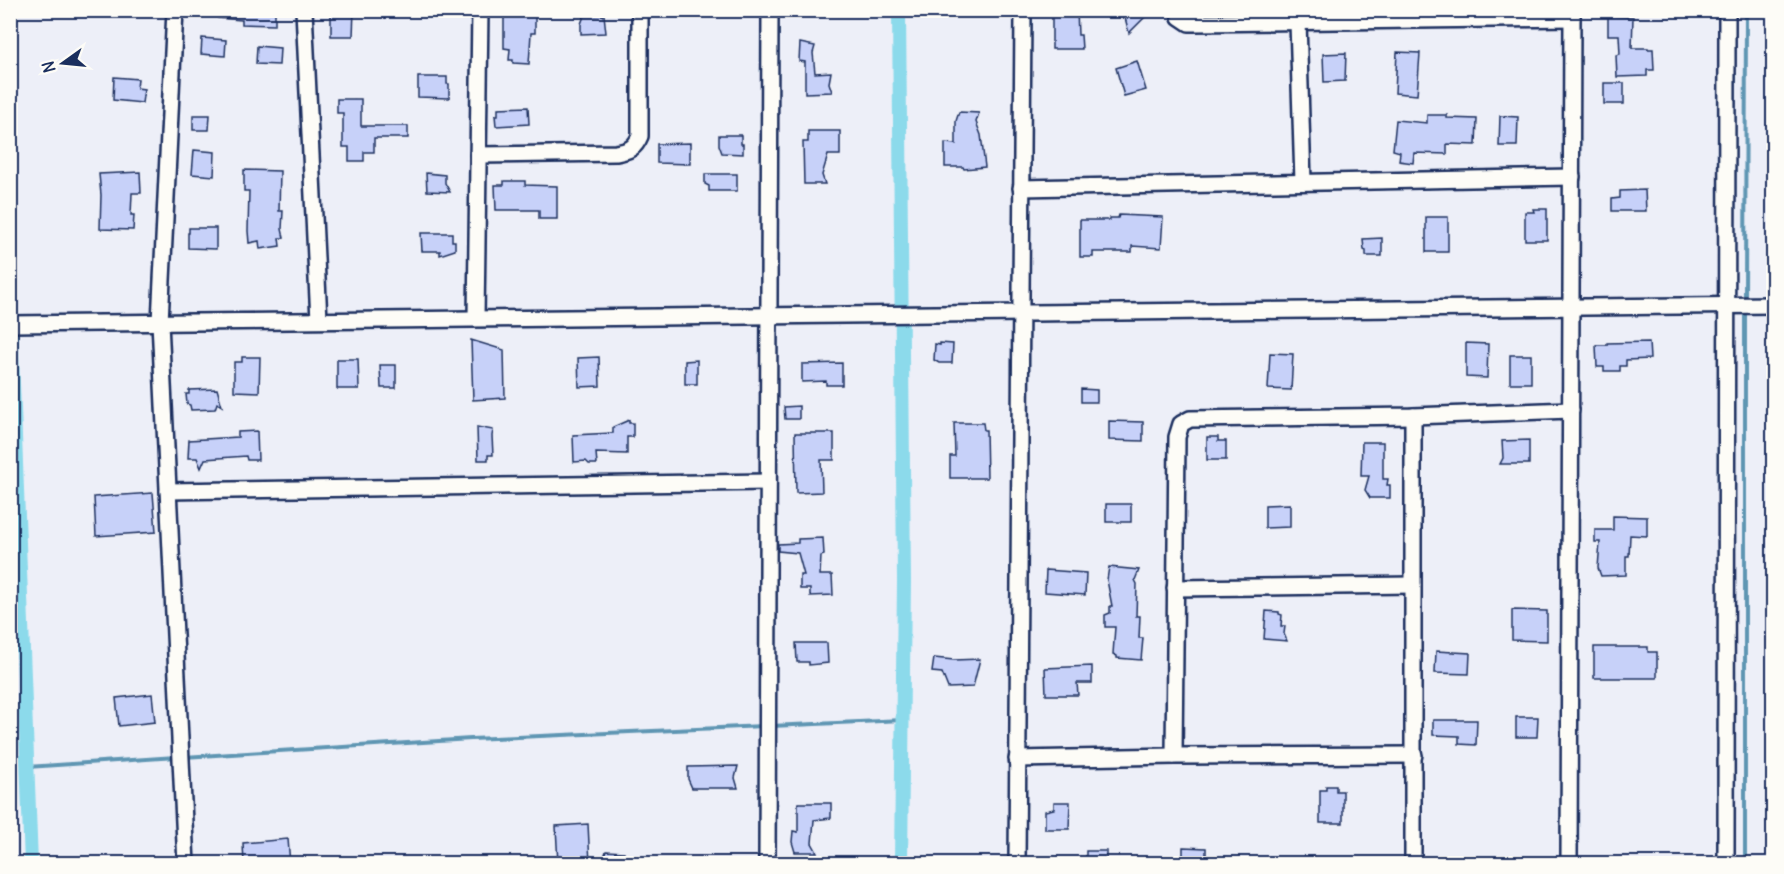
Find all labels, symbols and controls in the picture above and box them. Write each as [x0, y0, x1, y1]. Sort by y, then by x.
north arrow [33, 33, 93, 93]
text: N [37, 59, 60, 75]

